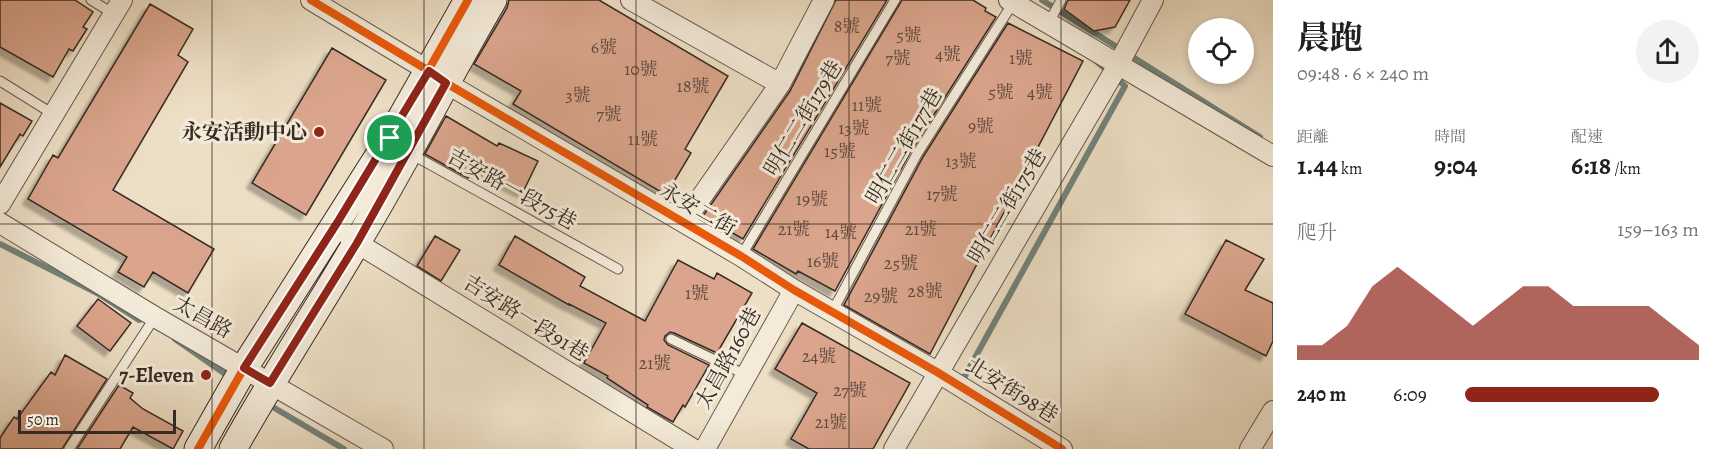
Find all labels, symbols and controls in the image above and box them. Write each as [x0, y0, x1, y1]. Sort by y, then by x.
house number: 8號 [834, 14, 860, 38]
text: 晨跑 [1297, 15, 1363, 60]
map controls [1188, 18, 1254, 84]
button: locate [1188, 18, 1254, 84]
button: share [1636, 20, 1699, 83]
house number: 5號 [896, 23, 922, 47]
house number: 6號 [591, 35, 617, 59]
house number: 4號 [935, 42, 961, 66]
house number: 7號 [885, 46, 911, 70]
house number: 1號 [1009, 46, 1033, 70]
street label: 明仁二街179巷 [757, 55, 849, 181]
house number: 10號 [624, 57, 658, 81]
text: 09:48 · 6 × 240 m [1297, 60, 1429, 87]
house number: 18號 [677, 74, 709, 98]
house number: 5號 [988, 80, 1014, 104]
house number: 4號 [1027, 80, 1053, 104]
house number: 3號 [565, 83, 591, 107]
street label: 明仁二街177巷 [859, 83, 949, 209]
house number: 11號 [852, 93, 882, 117]
house number: 7號 [596, 102, 622, 126]
pin [364, 112, 415, 163]
house number: 9號 [968, 114, 994, 138]
house number: 13號 [838, 116, 870, 140]
place label: 永安活動中心 [181, 118, 307, 146]
icon: arrive [373, 121, 406, 154]
marker: 永安活動中心 [312, 125, 326, 139]
text: 距離 [1297, 126, 1329, 148]
text: 時間 [1434, 126, 1466, 148]
text: 配速 [1571, 126, 1603, 148]
house number: 11號 [628, 127, 658, 151]
house number: 15號 [824, 139, 856, 163]
street label: 吉安路一段75巷 [442, 142, 582, 236]
street label: 明仁二街175巷 [962, 143, 1052, 269]
text: 1.44 [1297, 148, 1338, 183]
text: 9:04 [1434, 148, 1478, 183]
text: 6:18 [1571, 148, 1611, 183]
house number: 13號 [945, 149, 977, 173]
text: km [1338, 158, 1362, 180]
text: /km [1611, 158, 1641, 180]
street label: 永安二街 [655, 176, 741, 242]
house number: 17號 [926, 182, 958, 206]
house number: 19號 [796, 187, 828, 211]
text: 159–163 m [1617, 216, 1699, 243]
house number: 21號 [778, 217, 810, 241]
house number: 21號 [905, 217, 937, 241]
text: 爬升 [1297, 219, 1337, 246]
house number: 14號 [825, 220, 857, 244]
house number: 16號 [807, 249, 839, 273]
house number: 25號 [884, 251, 918, 275]
street label: 吉安路一段91巷 [458, 268, 594, 368]
house number: 28號 [907, 279, 943, 303]
house number: 1號 [685, 281, 709, 305]
house number: 29號 [864, 284, 898, 308]
street label: 太昌路 [169, 289, 237, 345]
street label: 太昌路160巷 [689, 302, 767, 414]
house number: 24號 [802, 344, 836, 368]
house number: 21號 [639, 351, 671, 375]
street label: 北安街98巷 [961, 351, 1063, 429]
place label: 7-Eleven [119, 361, 194, 389]
marker: 7-Eleven [199, 368, 213, 382]
house number: 27號 [833, 378, 867, 402]
text: 240 m [1297, 381, 1346, 408]
text: 6:09 [1393, 381, 1427, 408]
scale bar [18, 407, 176, 434]
text: 50 m [27, 409, 59, 431]
house number: 21號 [815, 410, 847, 434]

